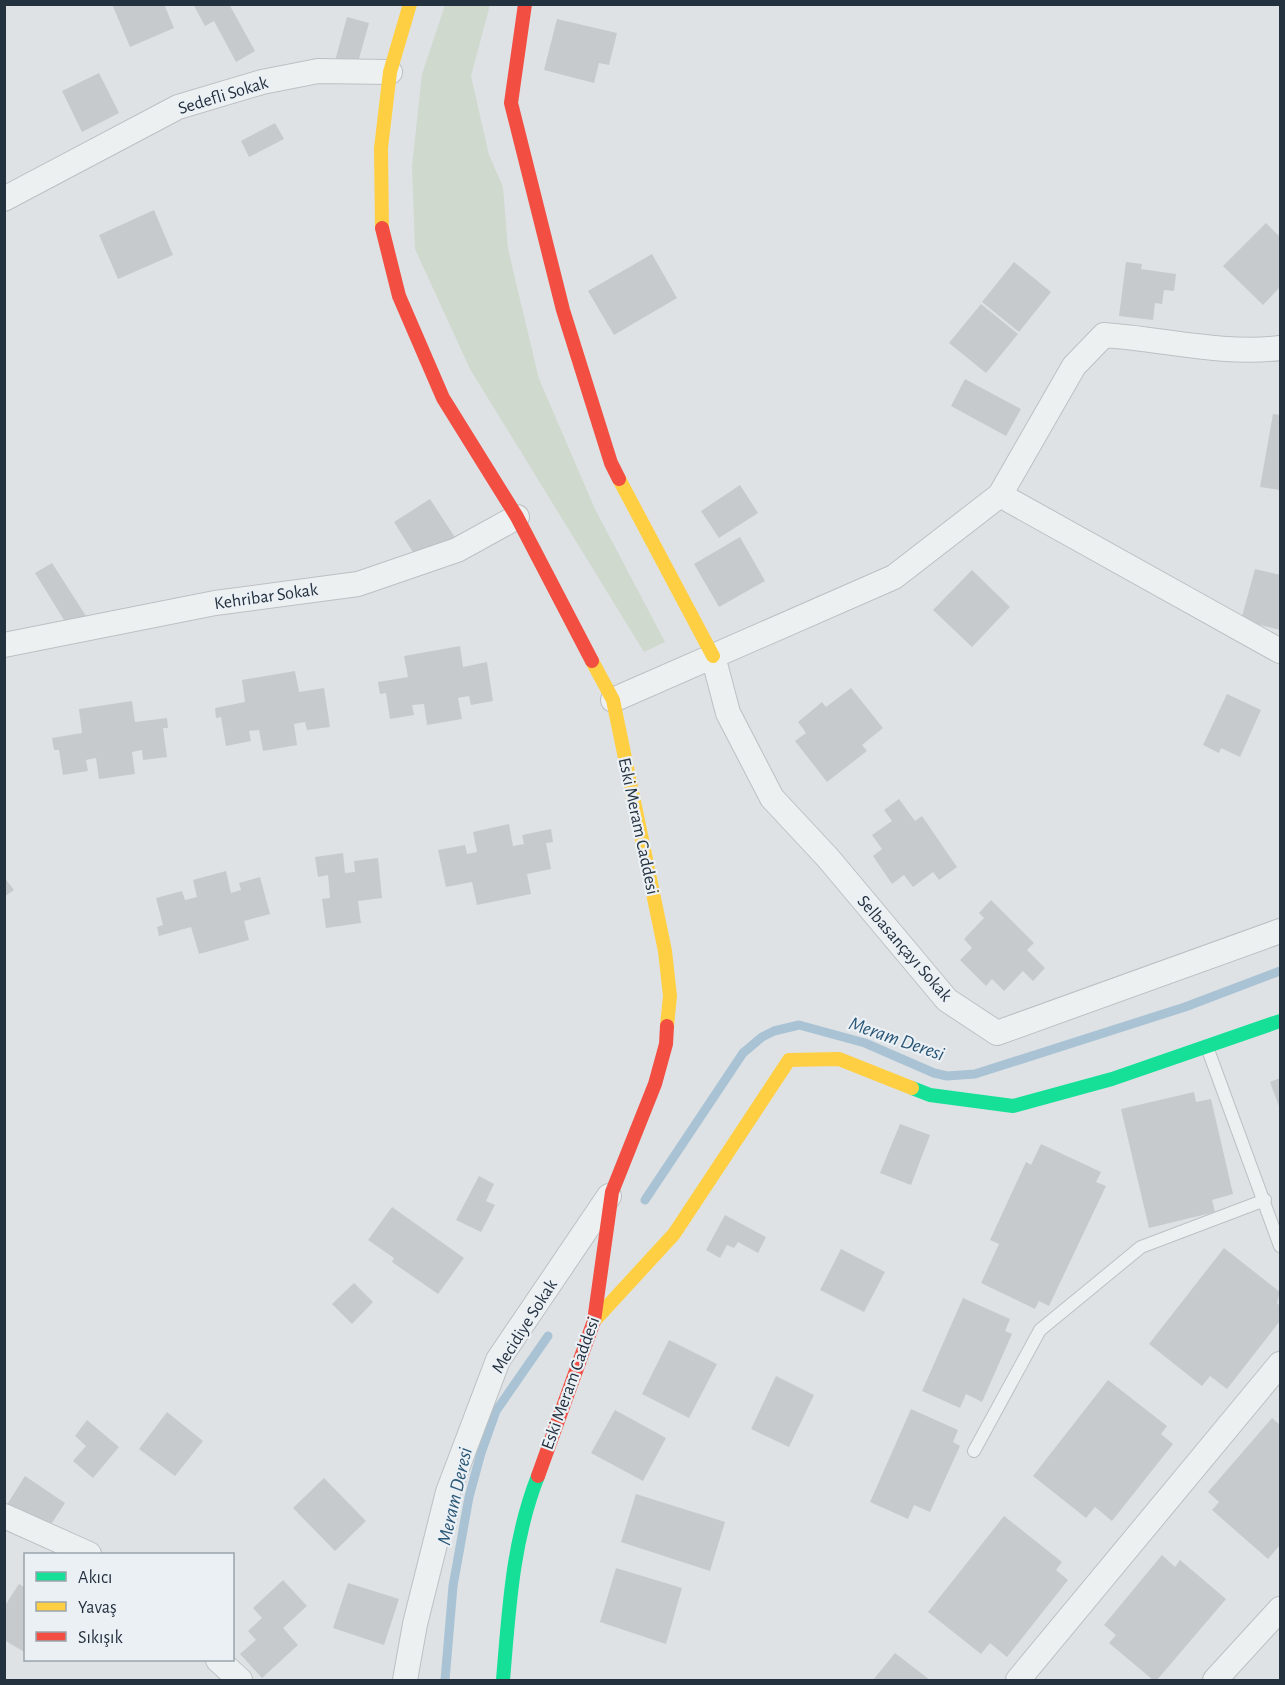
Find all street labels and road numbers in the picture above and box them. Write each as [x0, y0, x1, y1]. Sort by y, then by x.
street label: Sedefli Sokak [176, 74, 271, 118]
street label: Kehribar Sokak [213, 581, 320, 613]
street label: Eski Meram Caddesi [615, 756, 661, 896]
street label: Selbasançayı Sokak [854, 892, 955, 1006]
street label: Mecidiye Sokak [489, 1276, 561, 1377]
street label: Eski Meram Caddesi [539, 1315, 603, 1452]

